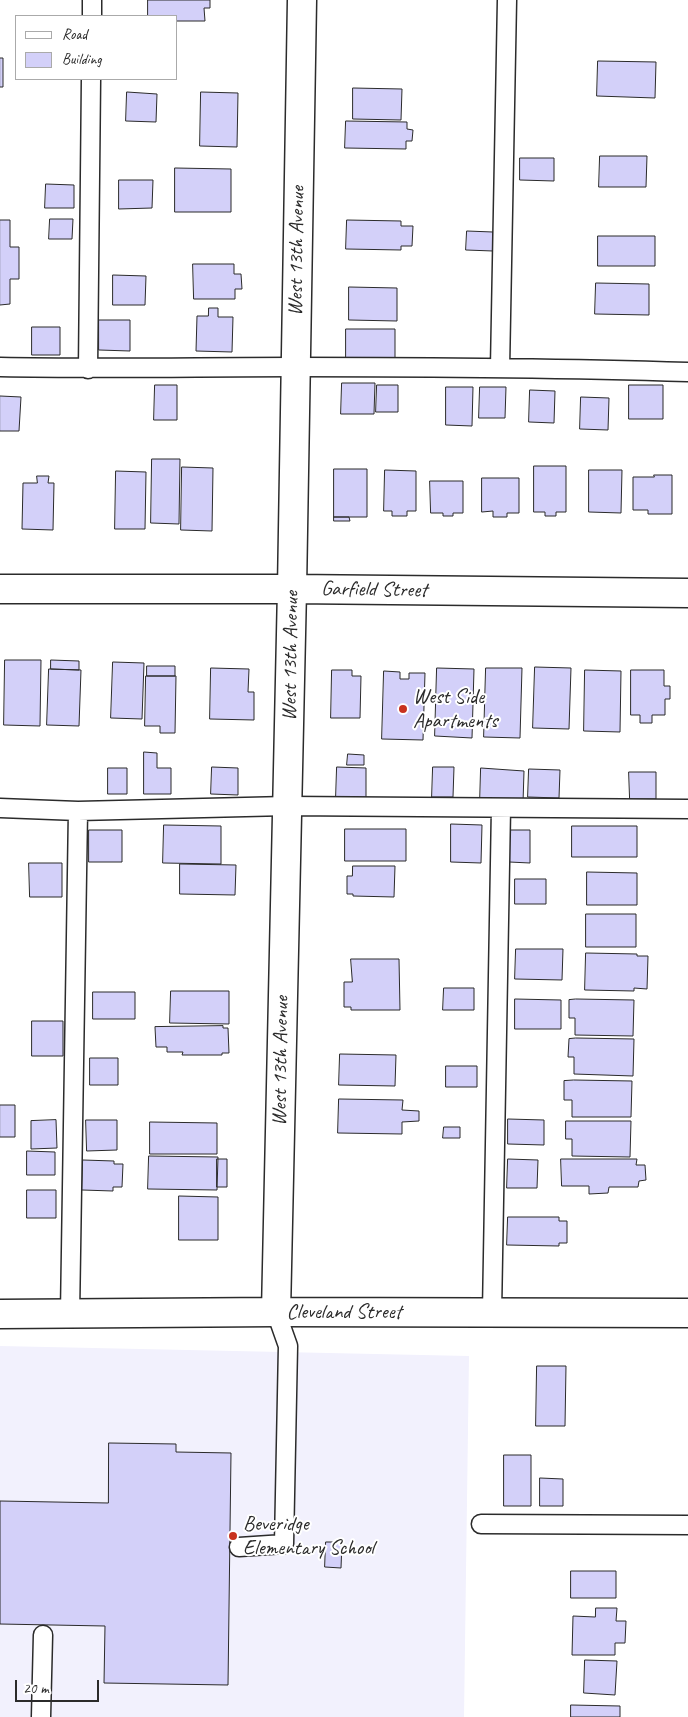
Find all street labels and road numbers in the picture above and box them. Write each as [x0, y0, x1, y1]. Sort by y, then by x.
street label: West 13th Avenue [283, 186, 311, 316]
street label: Garfield Street [321, 576, 427, 604]
street label: West 13th Avenue [277, 591, 305, 721]
street label: West 13th Avenue [267, 996, 295, 1126]
street label: Cleveland Street [287, 1299, 401, 1325]

